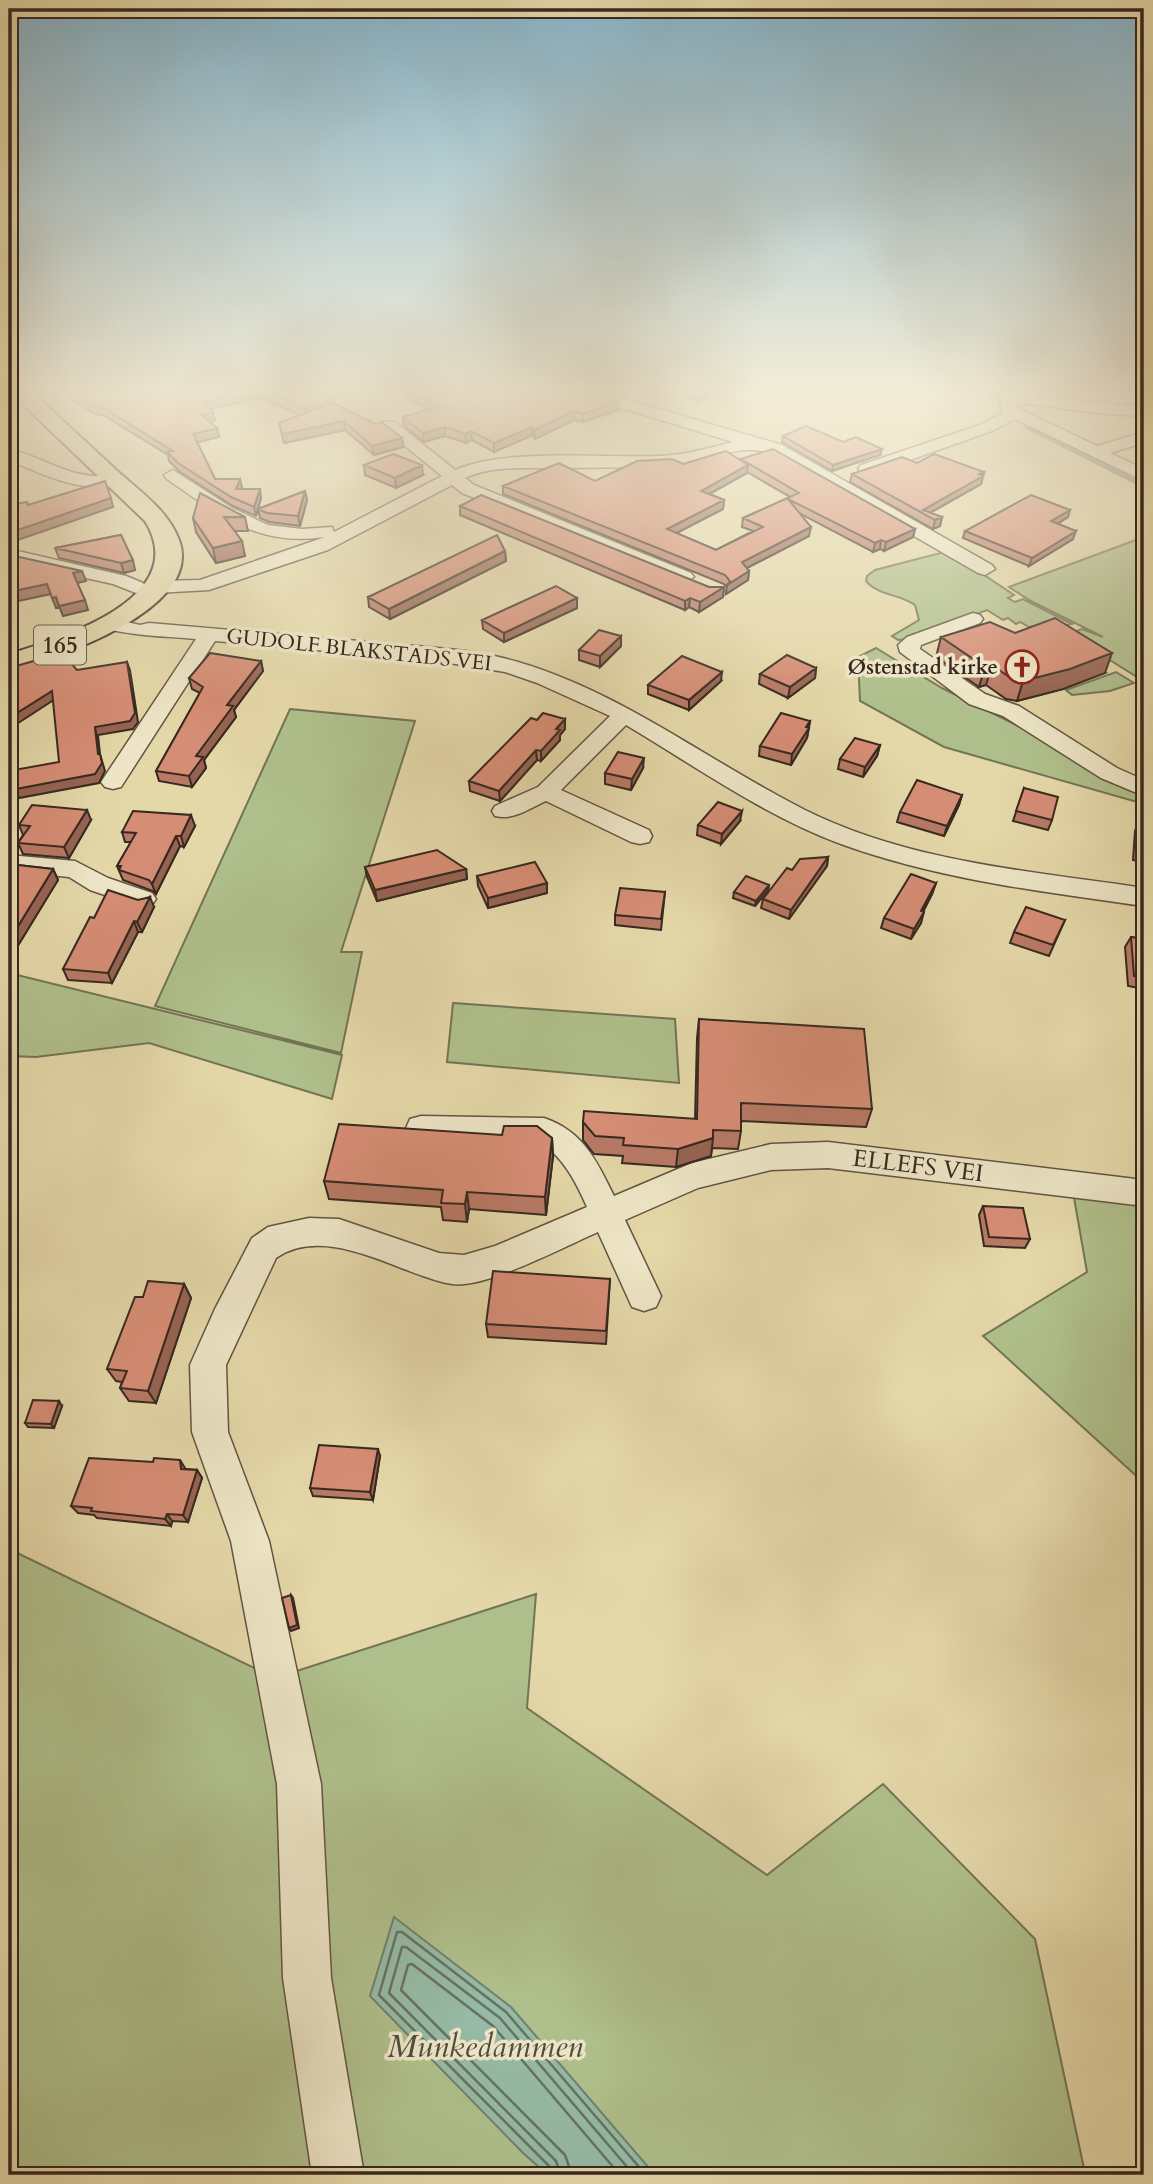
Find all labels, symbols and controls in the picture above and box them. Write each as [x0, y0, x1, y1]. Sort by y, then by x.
street label: GUDOLF BLAKSTADS VEI [225, 622, 493, 678]
road number: 165 [34, 625, 86, 664]
church icon: Østenstad kirke [1003, 648, 1041, 686]
place label: Østenstad kirke [847, 653, 998, 682]
street label: ELLEFS VEI [851, 1142, 985, 1190]
water label: Munkedammen [387, 2025, 583, 2069]

